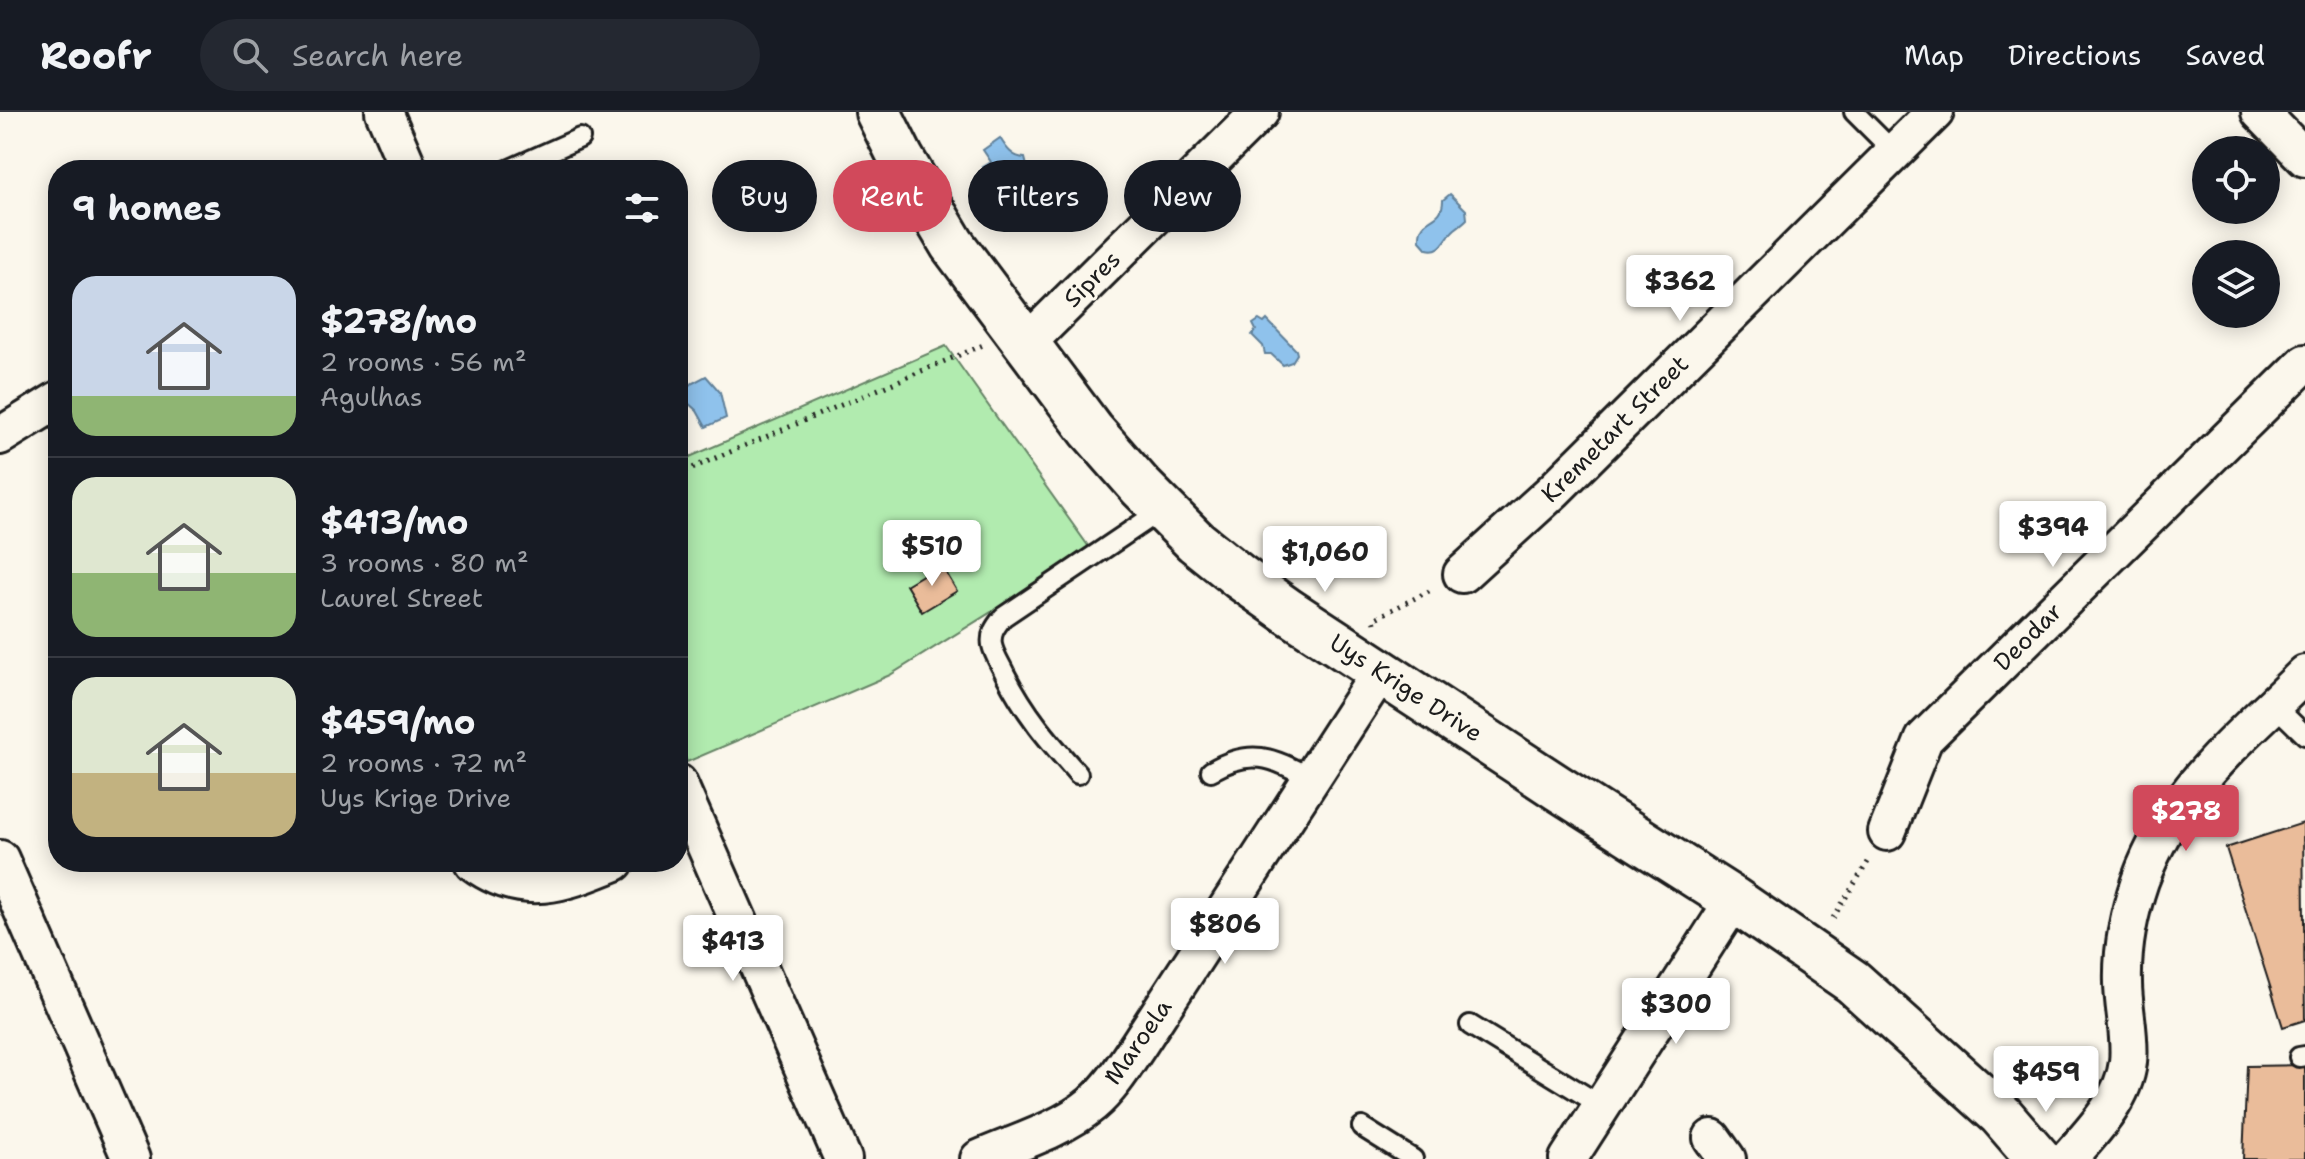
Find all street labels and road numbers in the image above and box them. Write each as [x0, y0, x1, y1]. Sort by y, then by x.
street label: Sipres [1057, 244, 1127, 314]
street label: Kremetart Street [1534, 348, 1696, 510]
street label: Deodar [1987, 596, 2069, 678]
street label: Uys Krige Drive [1323, 627, 1489, 749]
street label: Maroela [1097, 993, 1179, 1091]

